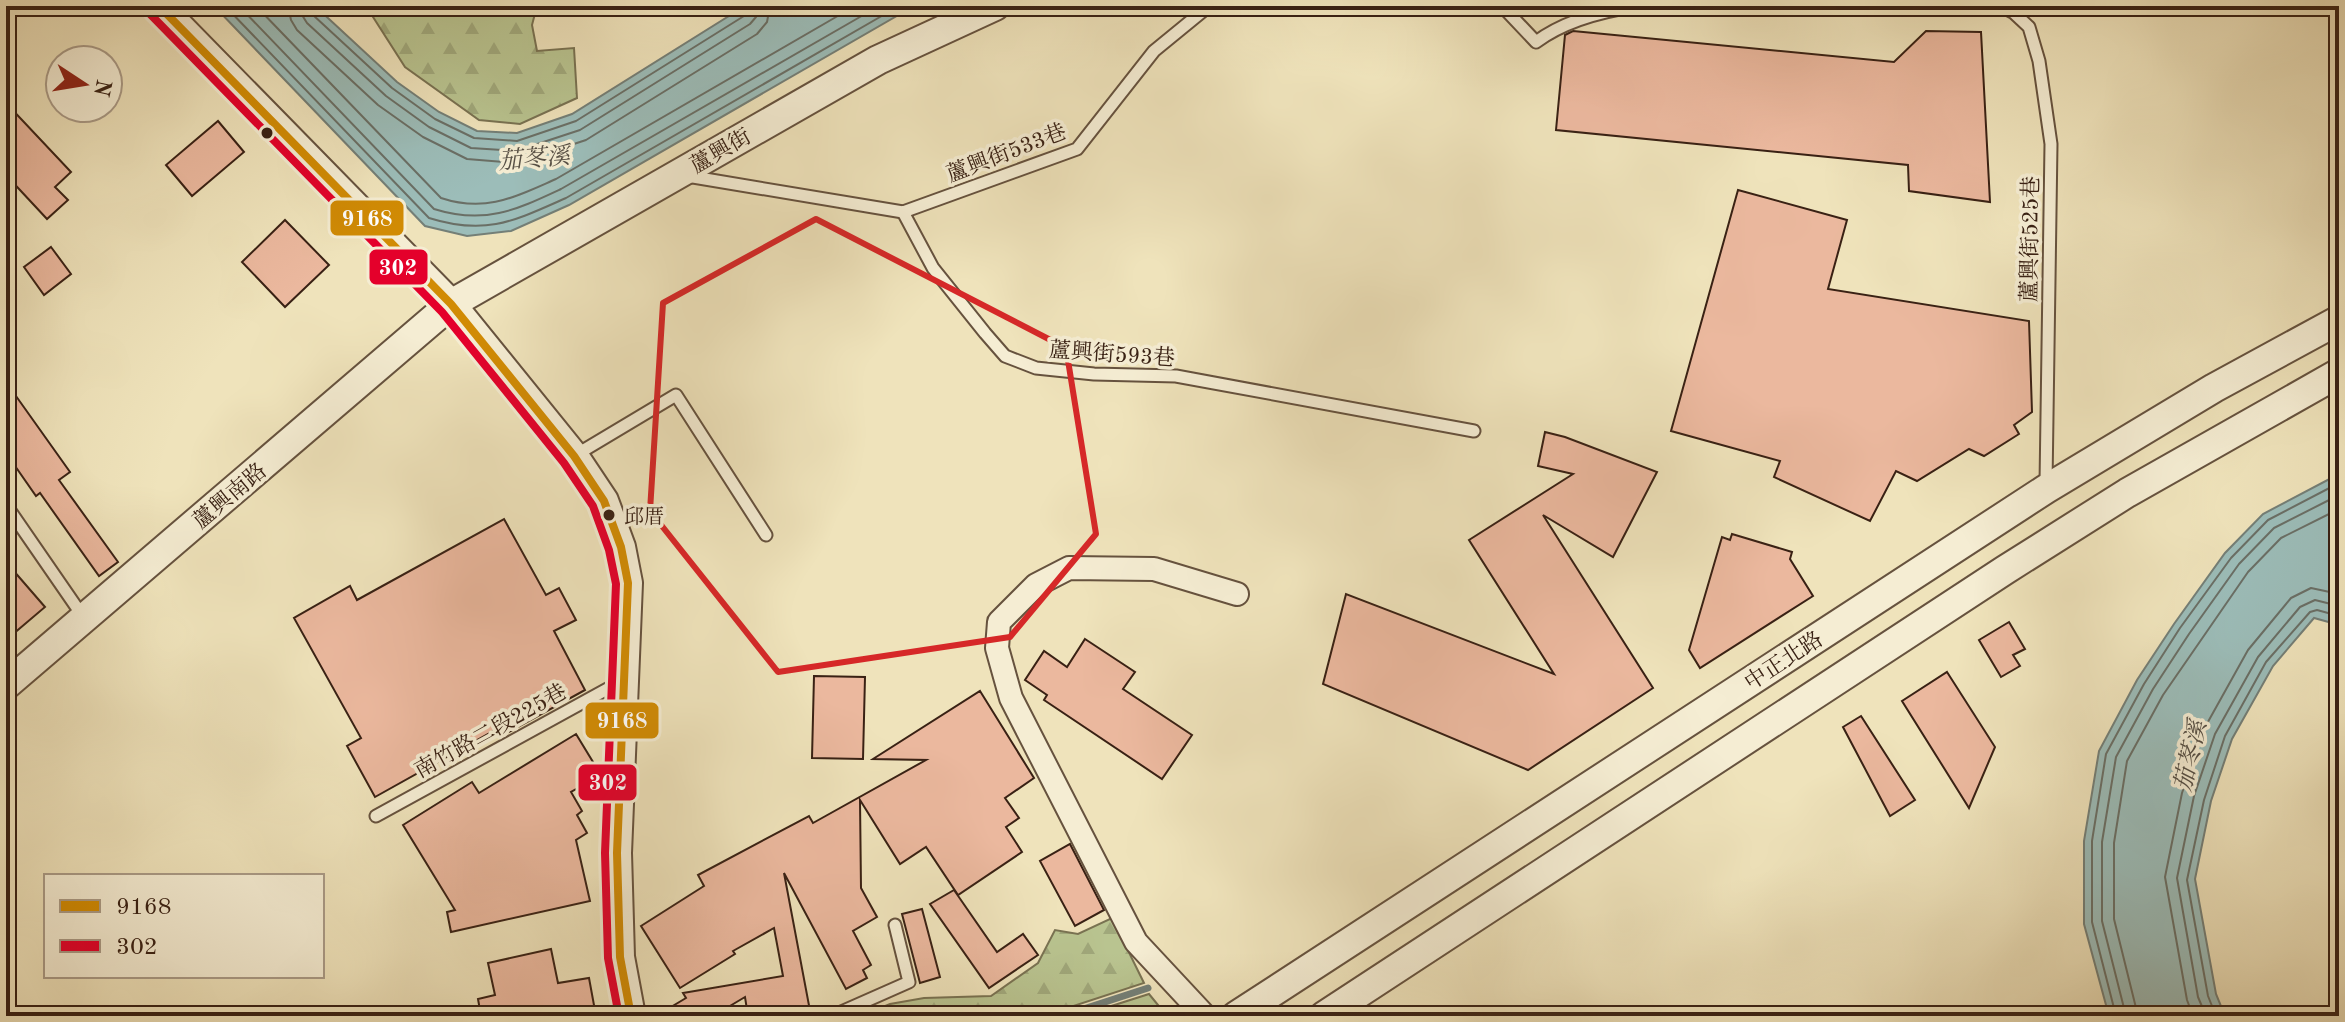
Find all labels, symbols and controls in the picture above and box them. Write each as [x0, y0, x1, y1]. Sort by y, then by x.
north arrow [44, 44, 124, 124]
text: N [89, 77, 114, 98]
street label: 蘆興街533巷 [943, 119, 1070, 187]
street label: 蘆興街 [686, 124, 755, 178]
unlabelled marker [259, 125, 275, 141]
water label: 茄苳溪 [497, 142, 574, 175]
street label: 蘆興街525巷 [2017, 176, 2043, 302]
line badge: 9168 [329, 199, 405, 237]
text: 9168 [341, 209, 393, 231]
line badge: 302 [368, 248, 429, 286]
text: 302 [379, 258, 417, 280]
street label: 蘆興街593巷 [1048, 338, 1176, 370]
street label: 蘆興南路 [188, 458, 271, 533]
place label: 邱厝 [624, 506, 664, 528]
marker: 邱厝 [601, 507, 617, 523]
street label: 中正北路 [1740, 627, 1827, 695]
street label: 南竹路二段225巷 [410, 679, 571, 783]
line badge: 9168 [584, 701, 660, 740]
text: 9168 [596, 711, 648, 733]
water label: 茄苳溪 [2169, 715, 2212, 794]
line badge: 302 [577, 763, 638, 802]
text: 302 [589, 773, 627, 795]
legend [44, 874, 324, 978]
text: 9168 [116, 896, 172, 920]
text: 302 [116, 936, 158, 960]

